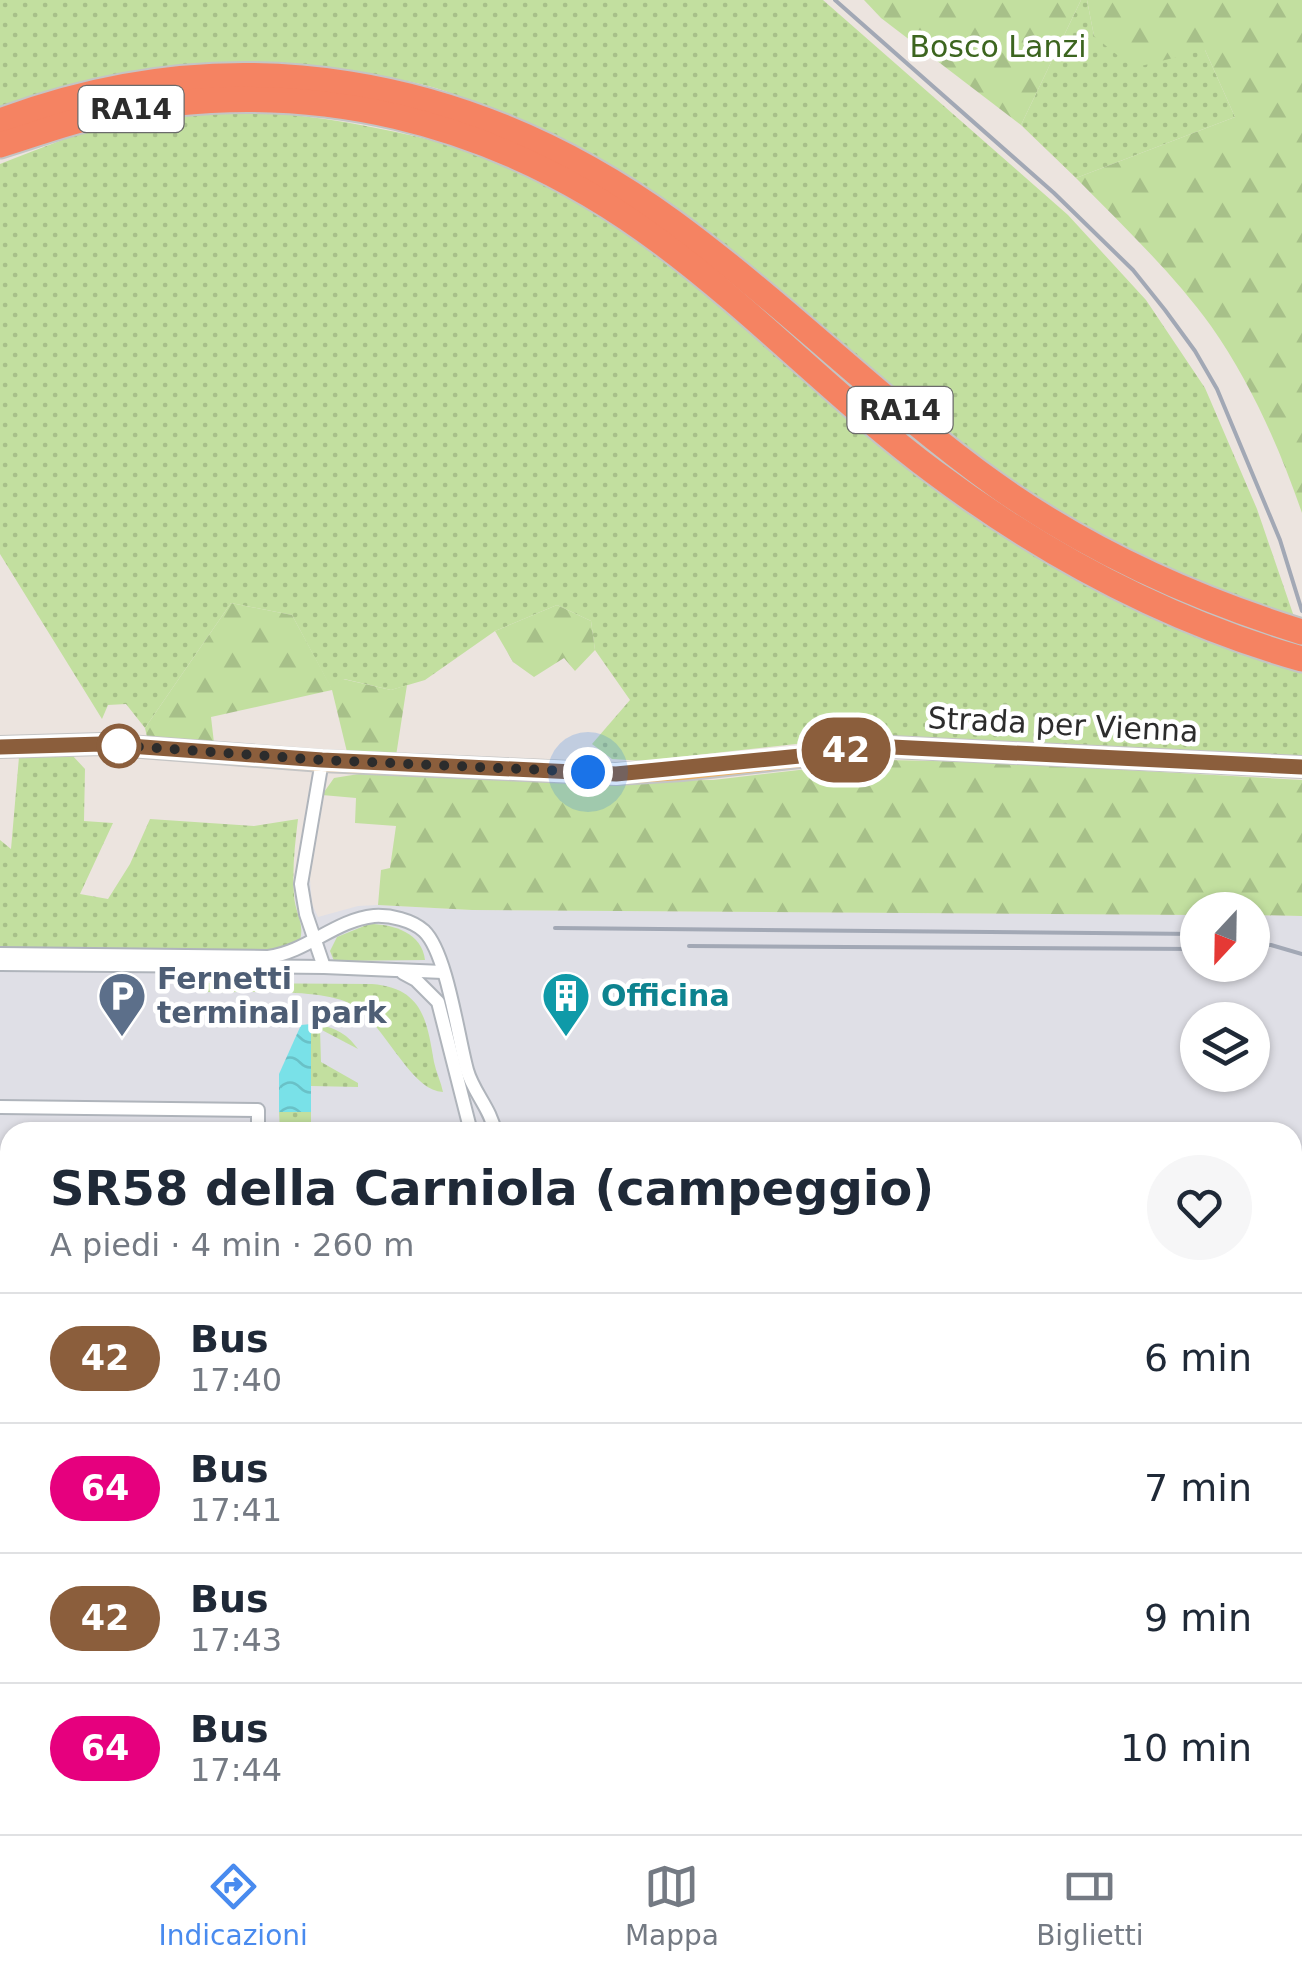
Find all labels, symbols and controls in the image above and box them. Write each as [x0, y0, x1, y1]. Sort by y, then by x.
park label: Bosco Lanzi [909, 29, 1087, 64]
road number: RA14 [78, 86, 184, 132]
road number: RA14 [848, 387, 952, 433]
street label: Strada per Vienna [927, 700, 1199, 749]
line badge: 42 [801, 718, 891, 782]
unlabelled marker [98, 725, 140, 767]
text: 42 [822, 730, 870, 770]
your location [563, 747, 613, 797]
north arrow [1180, 892, 1270, 982]
map controls [1180, 892, 1270, 1092]
place label: Fernetti terminal park [157, 961, 388, 1030]
parking icon: Fernetti terminal park [96, 970, 148, 1038]
building icon: Officina [540, 970, 592, 1038]
place label: Officina [601, 978, 730, 1013]
button: layers [1180, 1002, 1270, 1092]
button: heart [1147, 1155, 1252, 1260]
text: SR58 della Carniola (campeggio) [50, 1160, 934, 1216]
text: A piedi · 4 min · 260 m [50, 1226, 414, 1264]
text: Bus [190, 1317, 269, 1361]
text: 6 min [1144, 1336, 1252, 1380]
text: 42 [81, 1338, 129, 1378]
text: 17:40 [190, 1361, 282, 1399]
text: Bus [190, 1447, 269, 1491]
text: 7 min [1144, 1466, 1252, 1510]
text: 64 [81, 1468, 129, 1508]
text: 17:41 [190, 1491, 282, 1529]
text: Bus [190, 1577, 269, 1621]
text: 9 min [1144, 1596, 1252, 1640]
text: 42 [81, 1598, 129, 1638]
text: 17:43 [190, 1621, 282, 1659]
text: Bus [190, 1707, 269, 1751]
text: 10 min [1120, 1726, 1252, 1770]
text: 64 [81, 1728, 129, 1768]
text: 17:44 [190, 1751, 282, 1789]
tab: Indicazioni [159, 1859, 308, 1952]
tab: Mappa [625, 1859, 719, 1952]
tab: Biglietti [1036, 1859, 1143, 1952]

